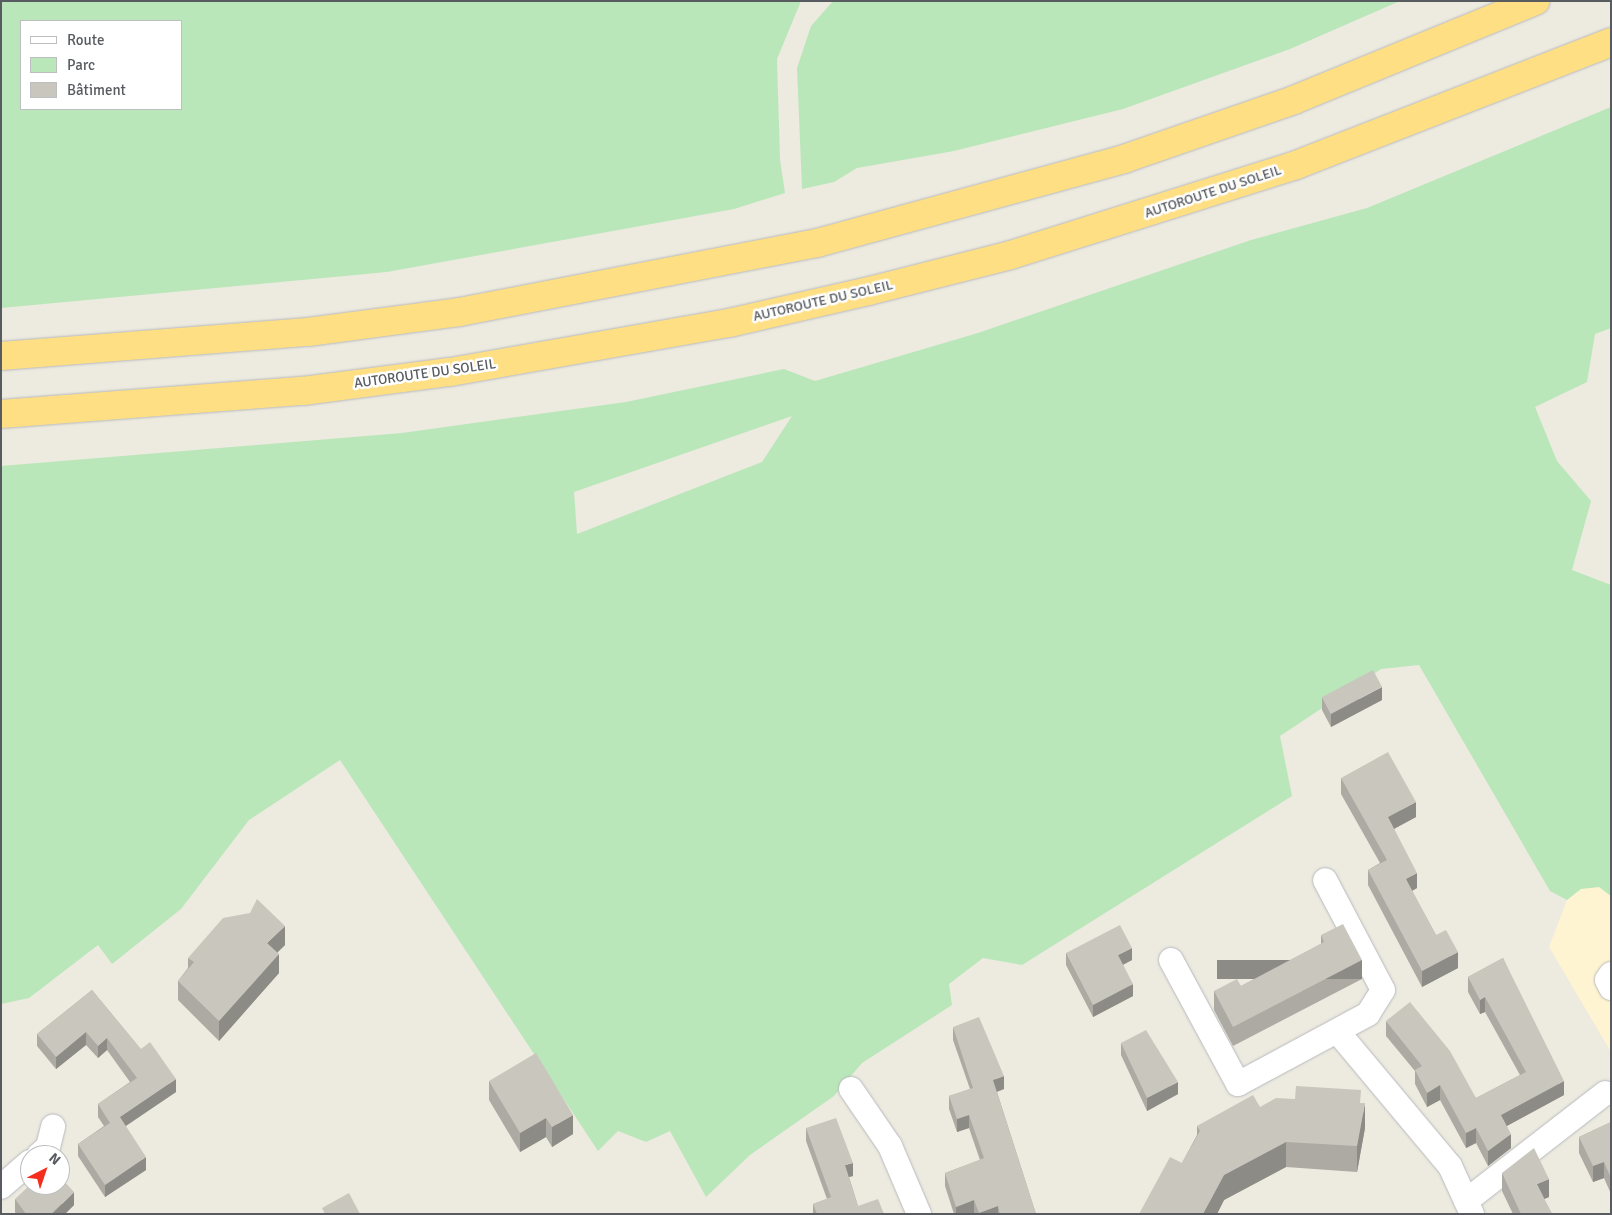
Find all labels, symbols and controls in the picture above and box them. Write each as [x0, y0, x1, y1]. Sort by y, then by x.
legend [20, 20, 182, 110]
text: Route [67, 31, 104, 49]
text: Parc [67, 56, 95, 74]
text: Bâtiment [67, 81, 126, 99]
street label: AUTOROUTE DU SOLEIL [1142, 162, 1284, 222]
street label: AUTOROUTE DU SOLEIL [752, 277, 894, 325]
street label: AUTOROUTE DU SOLEIL [353, 356, 497, 392]
north arrow [20, 1145, 70, 1195]
text: N [45, 1149, 64, 1169]

